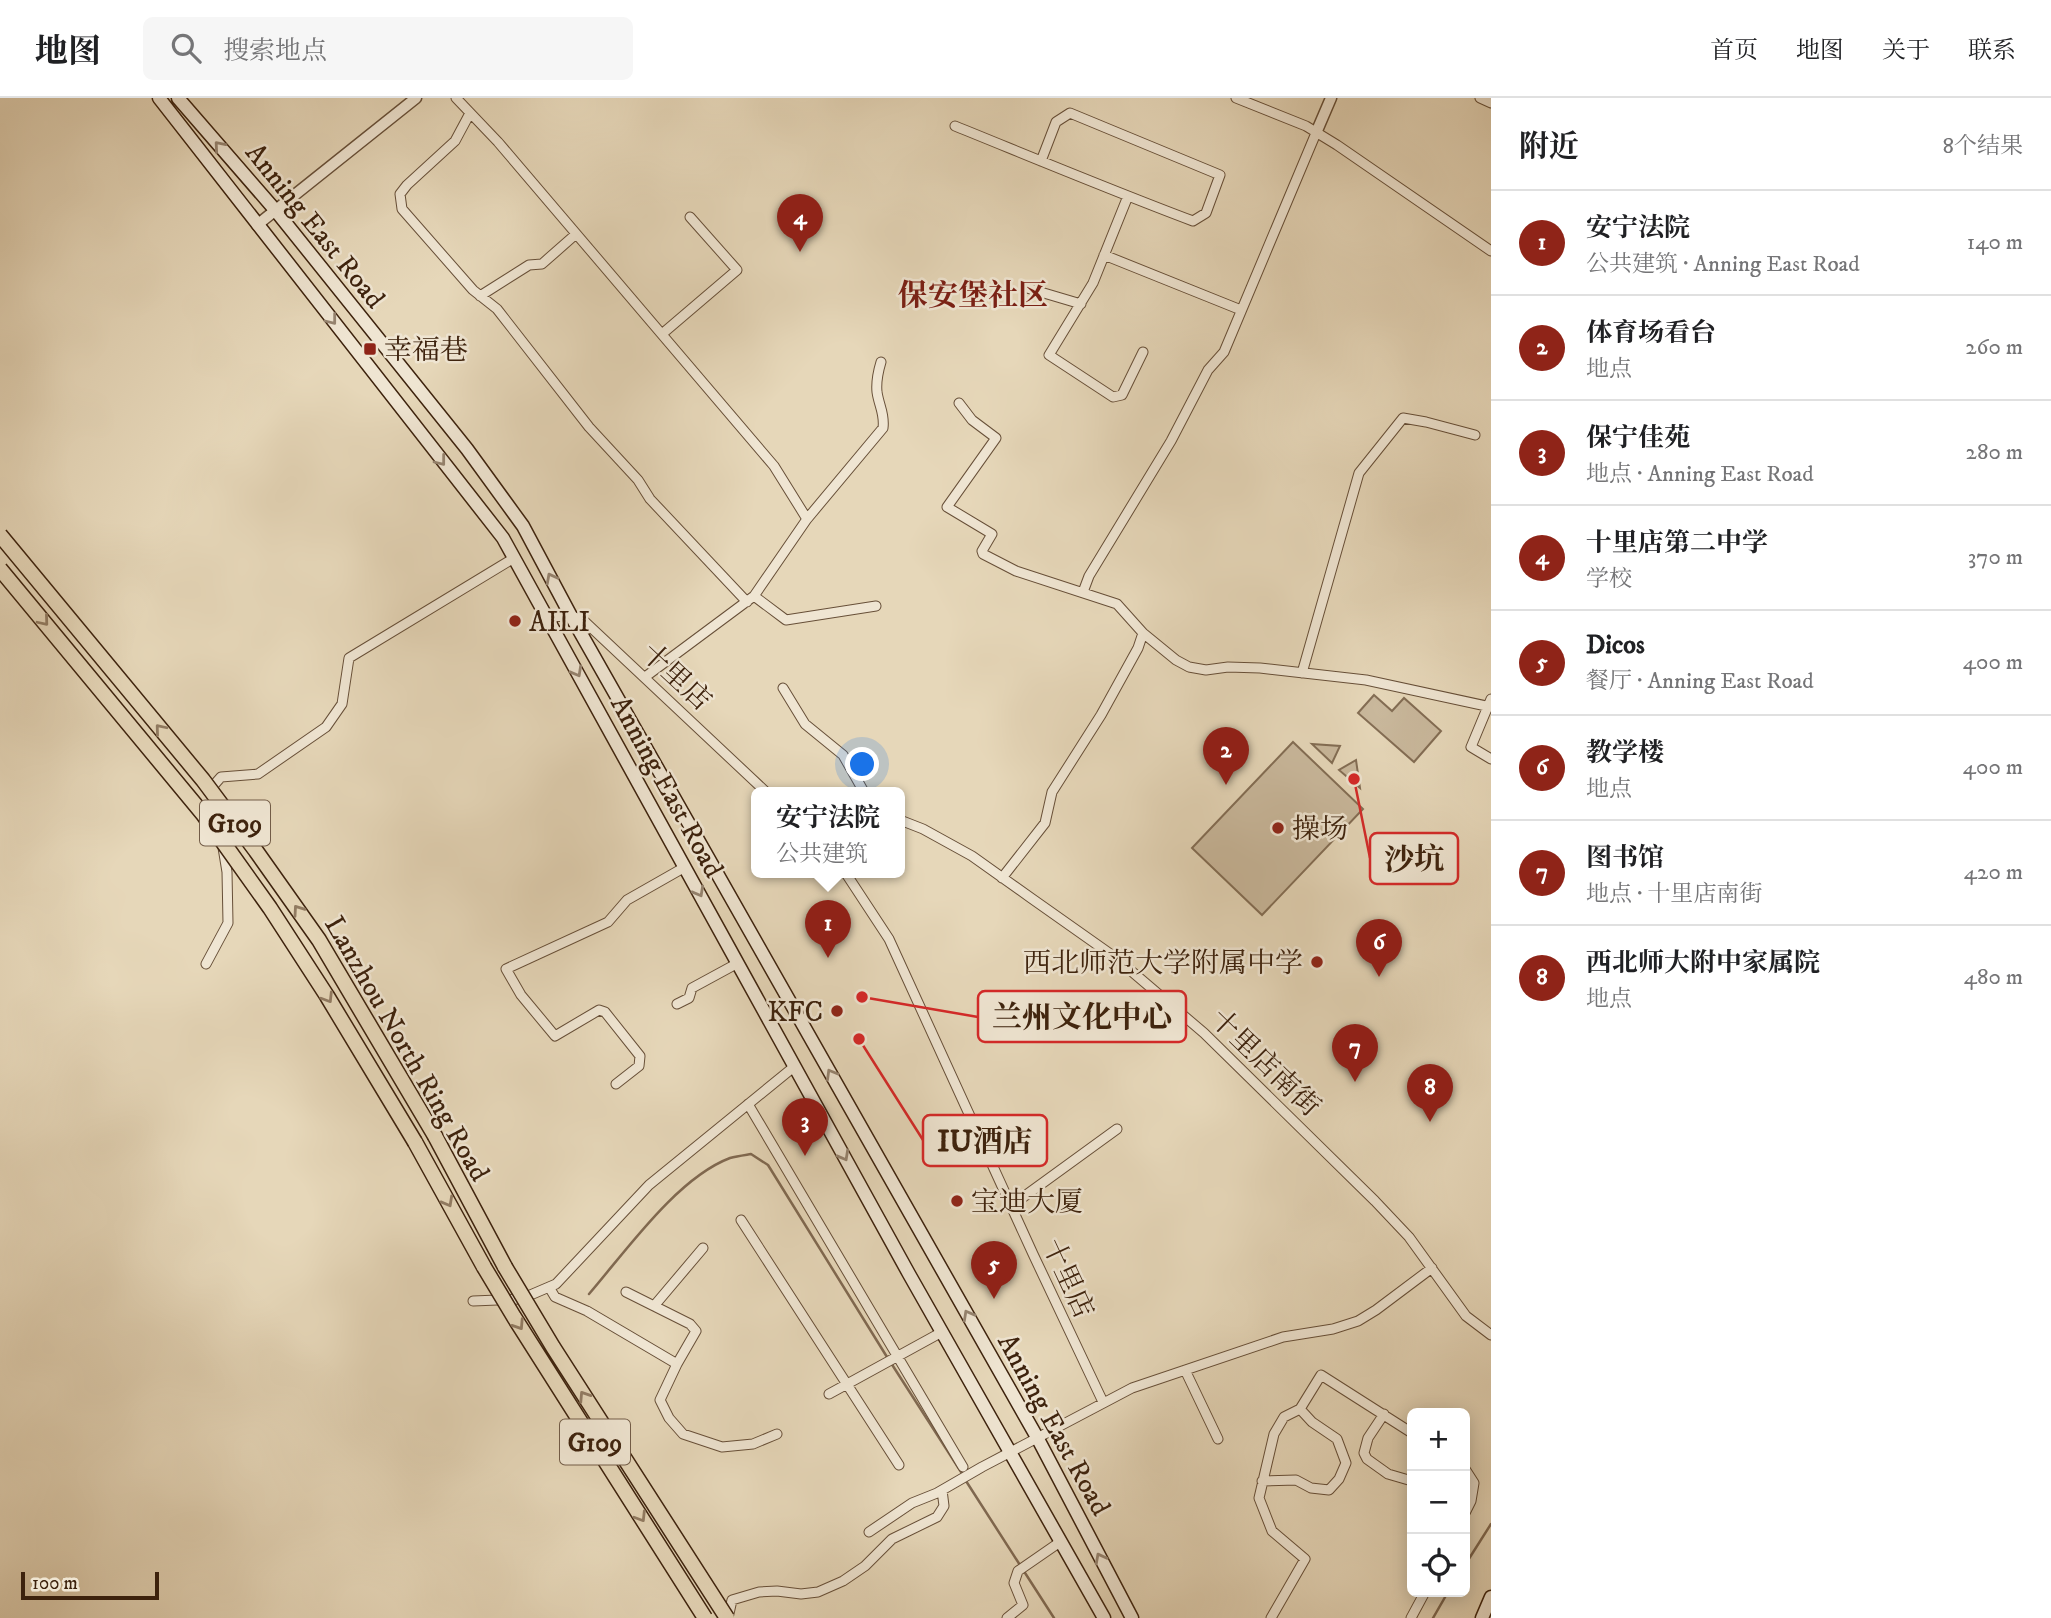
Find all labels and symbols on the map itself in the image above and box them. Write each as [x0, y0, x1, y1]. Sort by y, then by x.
street label: Anning East Road [237, 136, 392, 316]
one-way arrow [215, 142, 227, 155]
pin: 4 [777, 194, 823, 252]
district label: 保安堡社区 [898, 278, 1048, 315]
one-way arrow [324, 312, 336, 325]
place label: 幸福巷 [384, 333, 468, 368]
marker: 幸福巷 [362, 341, 378, 357]
one-way arrow [432, 453, 445, 466]
one-way arrow [545, 573, 559, 585]
place label: AILI [529, 605, 590, 640]
one-way arrow [36, 613, 48, 626]
marker: AILI [507, 613, 523, 629]
street label: 十里店 [633, 636, 719, 719]
one-way arrow [569, 664, 583, 677]
street label: Anning East Road [602, 690, 731, 884]
one-way arrow [156, 725, 168, 738]
pin: 2 [1203, 727, 1249, 785]
your location [845, 747, 879, 781]
road number: G109 [200, 800, 270, 846]
place label: 操场 [1292, 812, 1348, 847]
marker: 操场 [1270, 820, 1286, 836]
callout: 沙坑 [1370, 833, 1458, 884]
text: 沙坑 [1384, 842, 1444, 879]
one-way arrow [691, 885, 704, 898]
pin: 1 [805, 900, 851, 958]
one-way arrow [294, 905, 306, 918]
street label: Lanzhou North Ring Road [316, 910, 497, 1188]
pin: 6 [1356, 919, 1402, 977]
place label: 西北师范大学附属中学 [1023, 946, 1303, 981]
marker: 西北师范大学附属中学 [1309, 954, 1325, 970]
one-way arrow [319, 990, 332, 1003]
callout: 兰州文化中心 [978, 991, 1186, 1042]
place label: KFC [768, 995, 823, 1030]
text: 兰州文化中心 [992, 1000, 1172, 1037]
street label: 十里店南街 [1202, 1002, 1327, 1124]
marker: KFC [829, 1003, 845, 1019]
pin: 7 [1332, 1024, 1378, 1082]
pin: 8 [1407, 1064, 1453, 1122]
one-way arrow [826, 1069, 839, 1082]
pin: 3 [782, 1098, 828, 1156]
callout: IU酒店 [923, 1115, 1047, 1166]
text: IU酒店 [937, 1124, 1033, 1161]
one-way arrow [836, 1149, 849, 1161]
place label: 宝迪大厦 [971, 1185, 1083, 1220]
marker: 宝迪大厦 [949, 1193, 965, 1209]
one-way arrow [440, 1194, 453, 1207]
street label: 十里店 [1034, 1233, 1101, 1324]
pin: 5 [971, 1241, 1017, 1299]
one-way arrow [963, 1310, 976, 1322]
one-way arrow [511, 1317, 523, 1330]
street label: Anning East Road [989, 1328, 1118, 1522]
one-way arrow [580, 1390, 593, 1403]
road number: G109 [560, 1420, 630, 1464]
one-way arrow [633, 1509, 646, 1522]
one-way arrow [1095, 1552, 1108, 1565]
scale bar [21, 1569, 159, 1601]

